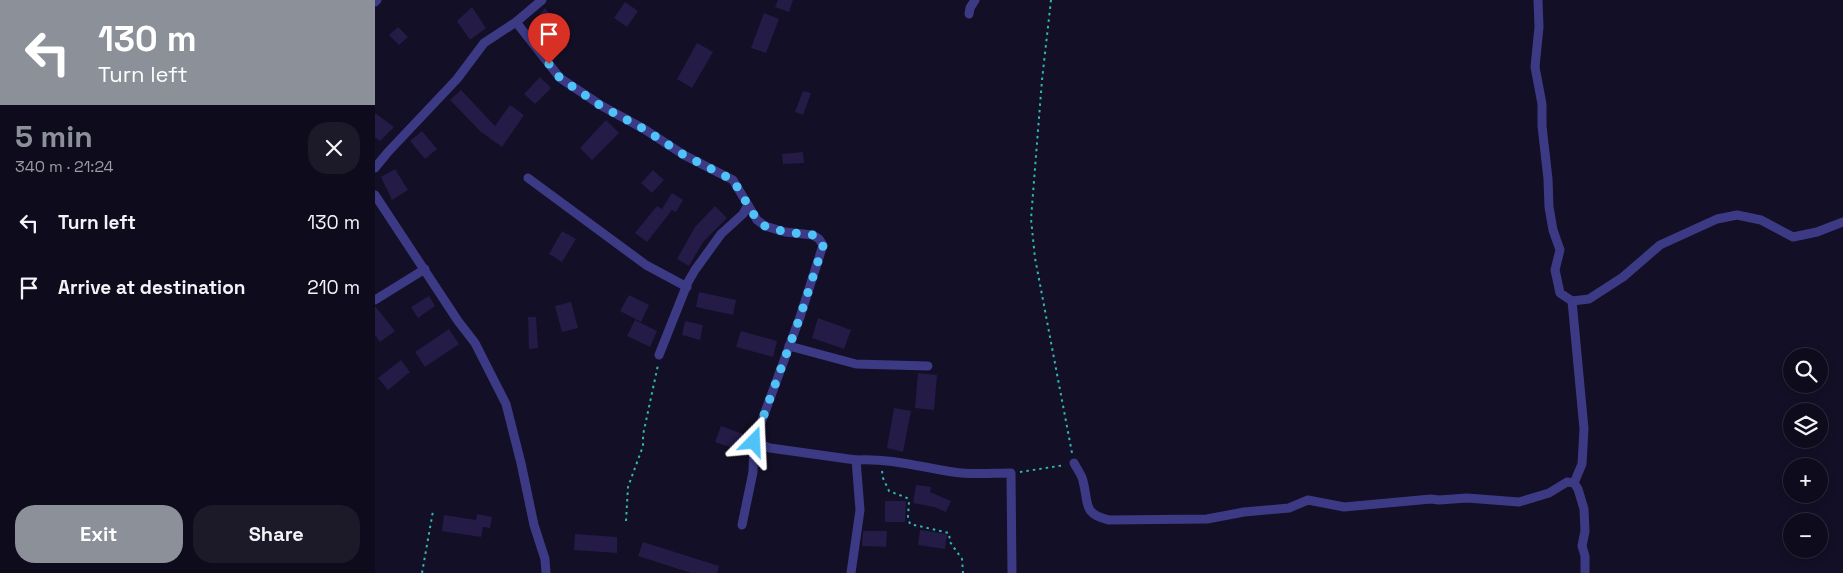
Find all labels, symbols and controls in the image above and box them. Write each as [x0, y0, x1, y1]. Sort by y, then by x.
pin [528, 13, 570, 64]
text: 130 m [98, 17, 197, 61]
icon: left [15, 20, 80, 85]
icon: arrive [535, 20, 563, 48]
text: Turn left [98, 60, 188, 88]
text: 5 min [15, 117, 93, 156]
button: close [308, 122, 360, 174]
text: 340 m · 21:24 [15, 156, 114, 177]
icon: left [15, 209, 43, 237]
text: Turn left [58, 210, 136, 235]
text: 130 m [307, 210, 360, 235]
icon: arrive [15, 274, 43, 302]
text: Arrive at destination [58, 275, 246, 300]
text: 210 m [307, 275, 360, 300]
map controls [1783, 348, 1828, 558]
button: search [1783, 348, 1828, 393]
button: layers [1783, 403, 1828, 448]
position arrow [727, 415, 779, 467]
button: + [1783, 458, 1828, 503]
button: Exit [15, 505, 183, 563]
button: Share [193, 505, 360, 563]
button: − [1783, 513, 1828, 558]

